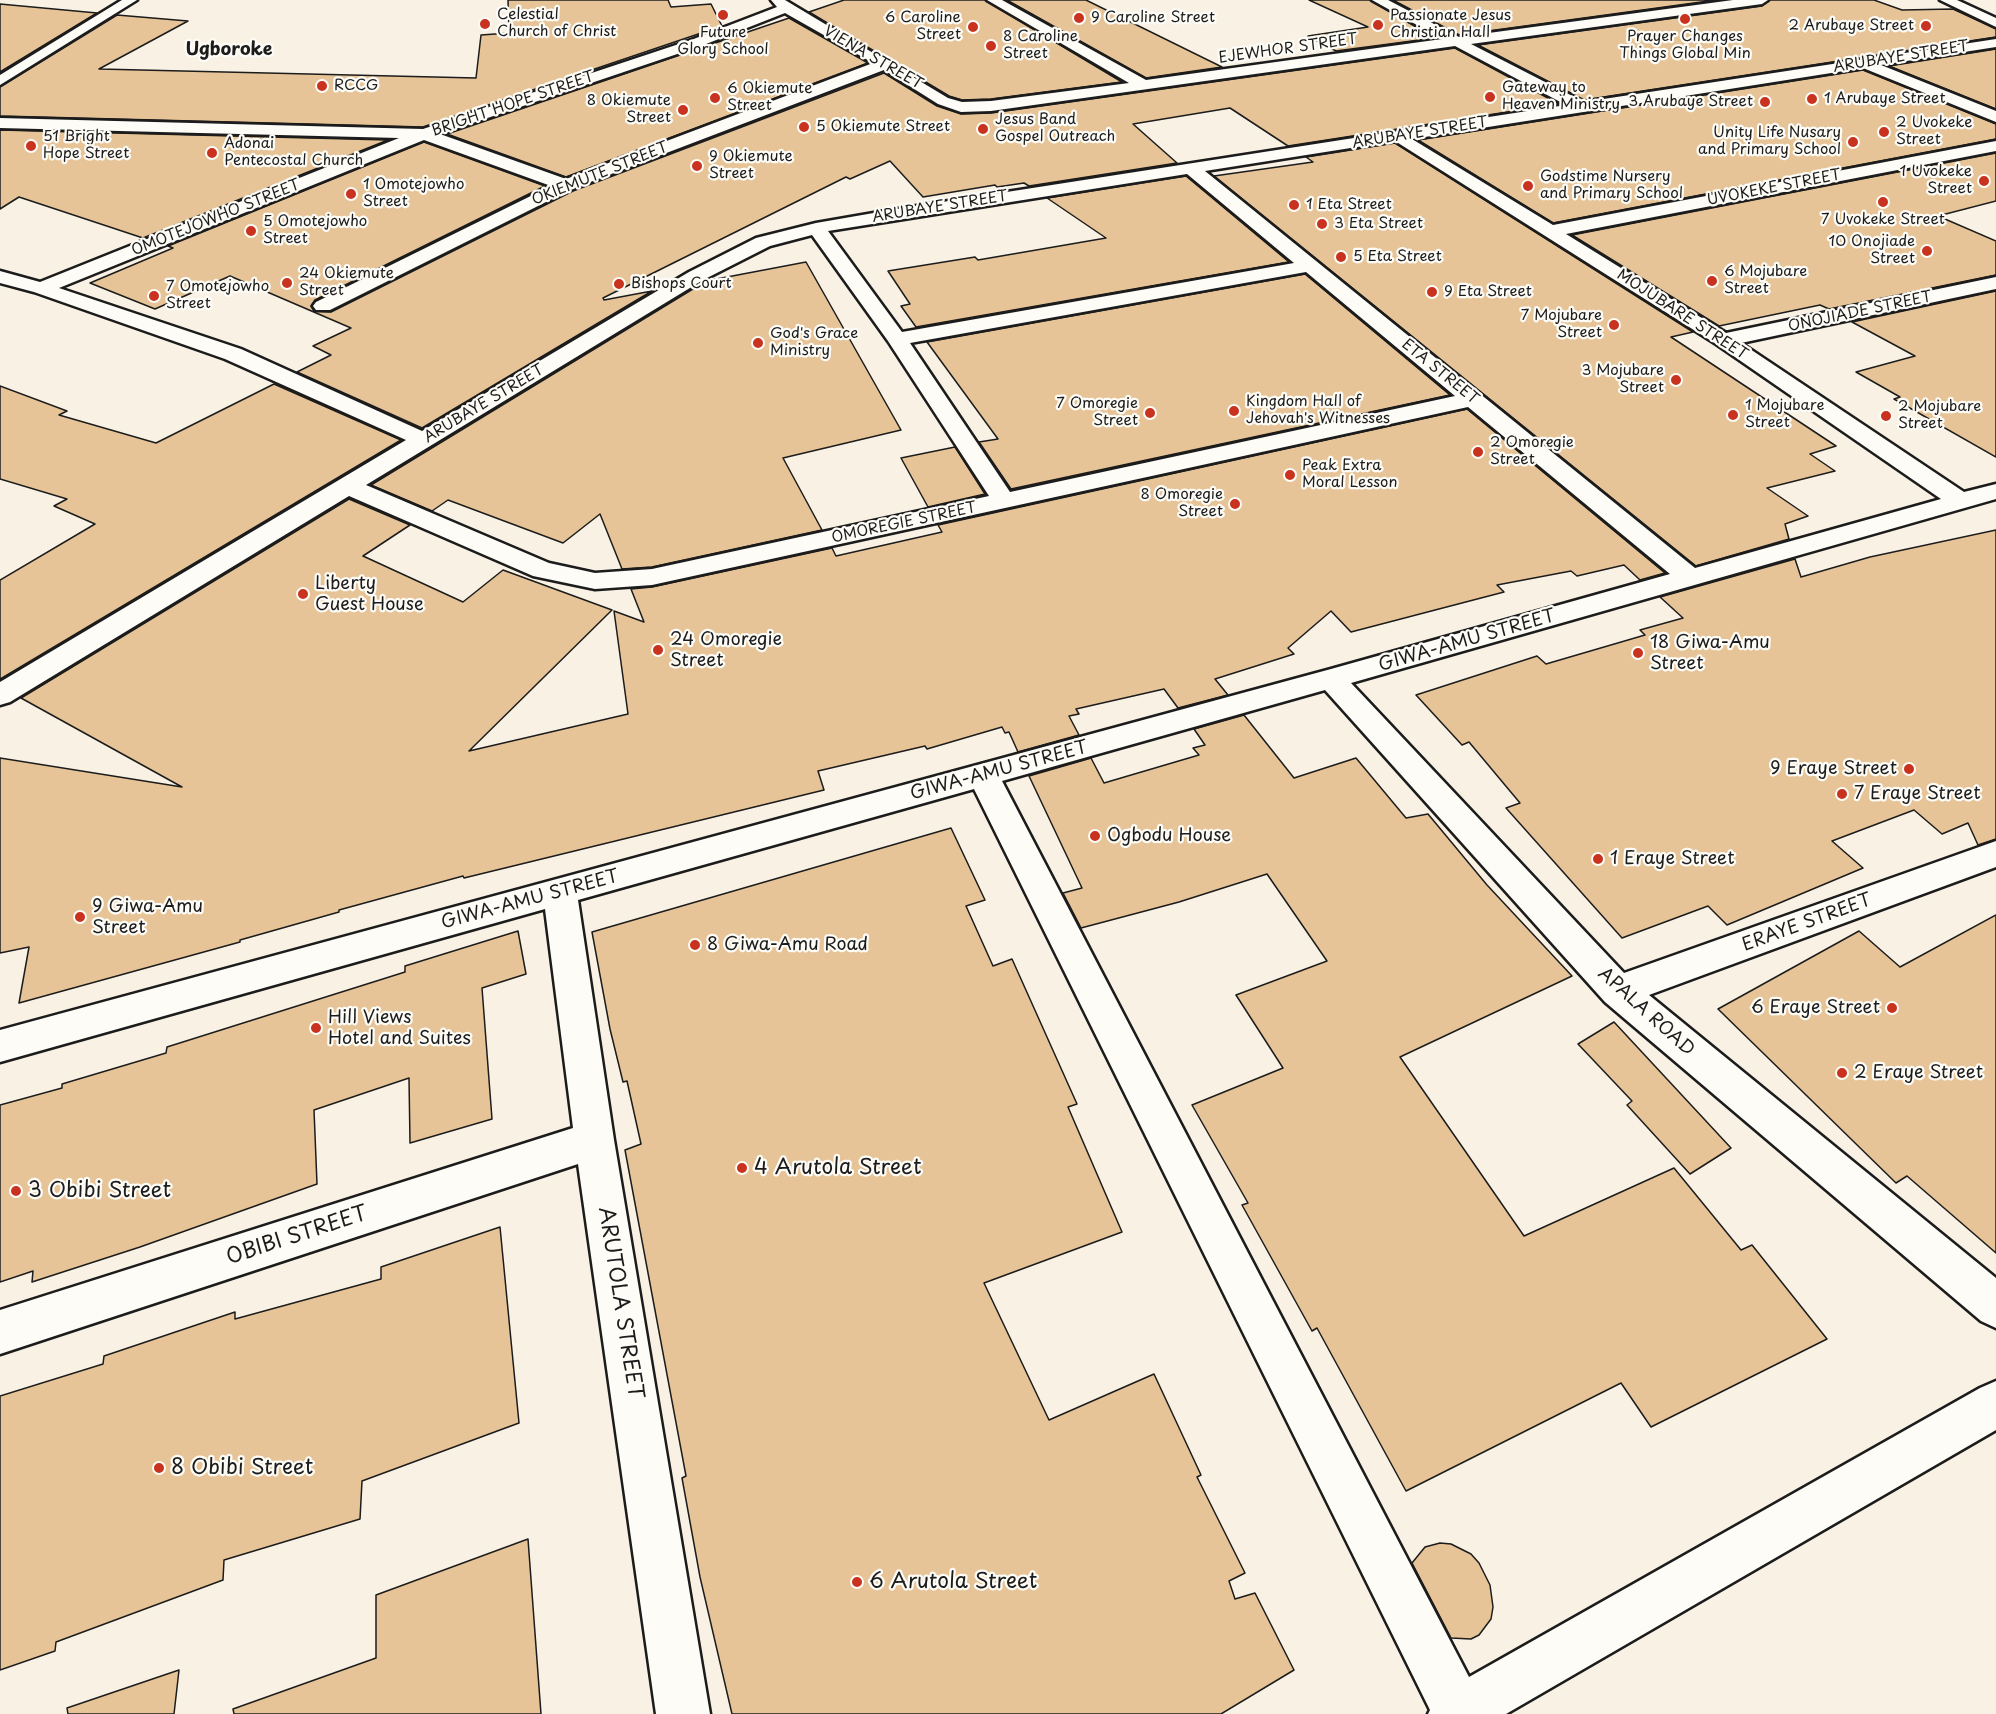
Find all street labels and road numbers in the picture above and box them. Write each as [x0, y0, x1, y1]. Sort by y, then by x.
street label: VIENA STREET [820, 22, 926, 94]
street label: EJEWHOR STREET [1217, 30, 1359, 68]
street label: ARUBAYE STREET [1832, 37, 1970, 77]
street label: BRIGHT HOPE STREET [429, 68, 597, 140]
street label: ARUBAYE STREET [1351, 113, 1489, 153]
street label: OKIEMUTE STREET [529, 138, 671, 210]
street label: UVOKEKE STREET [1705, 166, 1843, 210]
street label: OMOTEJOWHO STREET [129, 176, 303, 260]
street label: ARUBAYE STREET [871, 187, 1009, 227]
street label: MOJUBARE STREET [1613, 266, 1751, 364]
street label: ONOJIADE STREET [1787, 288, 1933, 336]
street label: ETA STREET [1398, 336, 1482, 408]
street label: ARUBAYE STREET [421, 361, 547, 447]
street label: OMOREGIE STREET [830, 499, 978, 547]
street label: GIWA-AMU STREET [1376, 605, 1558, 677]
street label: GIWA-AMU STREET [908, 737, 1090, 805]
street label: GIWA-AMU STREET [439, 866, 621, 934]
street label: ERAYE STREET [1739, 890, 1875, 956]
street label: APALA ROAD [1593, 963, 1699, 1061]
street label: OBIBI STREET [223, 1201, 371, 1271]
street label: ARUTOLA STREET [592, 1205, 648, 1401]

